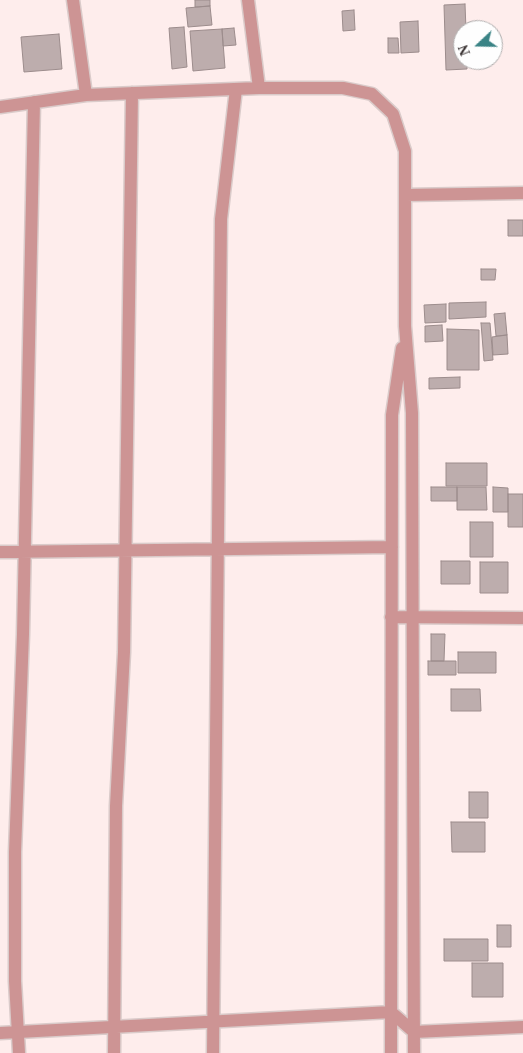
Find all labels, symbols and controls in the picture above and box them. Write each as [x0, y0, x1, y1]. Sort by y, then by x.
north arrow [453, 20, 503, 70]
text: N [456, 43, 473, 58]

